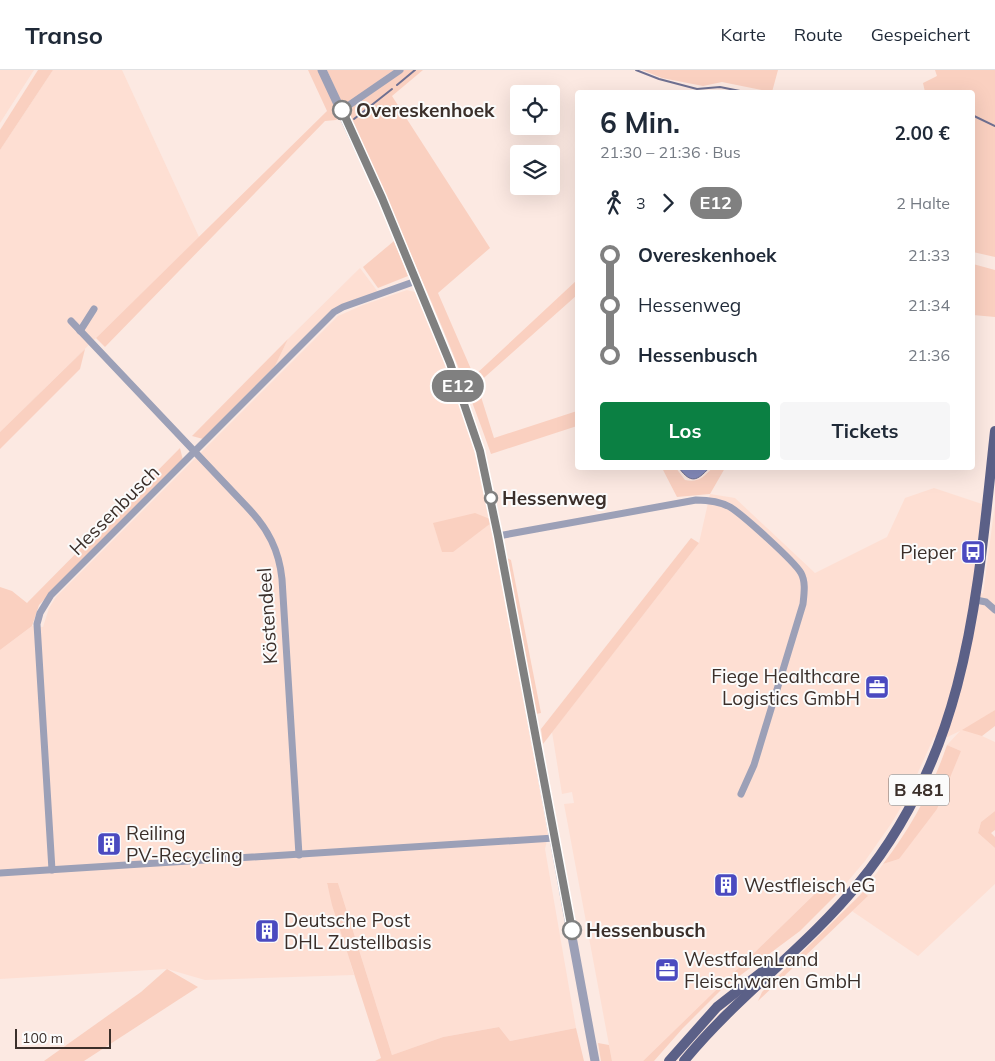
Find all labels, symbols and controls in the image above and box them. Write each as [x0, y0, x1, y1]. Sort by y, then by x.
text: Transo [25, 20, 103, 50]
text: Karte [721, 23, 766, 46]
text: Route [794, 23, 843, 46]
text: Gespeichert [871, 23, 970, 46]
map controls [510, 85, 560, 195]
button: locate [510, 85, 560, 135]
place label: Overeskenhoek [356, 98, 495, 122]
marker: Overeskenhoek [332, 100, 352, 120]
text: 6 Min. [600, 105, 680, 140]
text: 2.00 € [894, 121, 950, 145]
text: 21:30 – 21:36 · Bus [600, 142, 741, 162]
button: layers [510, 145, 560, 195]
icon: walk [600, 189, 628, 217]
icon: forward [654, 189, 682, 217]
text: E12 [700, 191, 732, 214]
text: 3 [636, 193, 646, 213]
text: 2 Halte [896, 193, 950, 213]
text: Overeskenhoek [638, 243, 777, 267]
text: 21:33 [908, 245, 950, 265]
text: Hessenweg [638, 293, 741, 317]
text: 21:34 [908, 295, 950, 315]
text: Hessenbusch [638, 343, 758, 367]
text: 21:36 [908, 345, 950, 365]
line badge: E12 [429, 370, 487, 402]
text: E12 [442, 374, 474, 397]
button: Los [600, 402, 770, 460]
button: Tickets [780, 402, 950, 460]
street label: Hessenbusch [64, 460, 164, 560]
place label: Hessenweg [502, 486, 607, 510]
marker: Hessenweg [484, 491, 498, 505]
bus stop icon: Pieper [960, 539, 986, 565]
place label: Pieper [900, 540, 956, 564]
street label: Köstendeel [252, 567, 282, 665]
place label: Fiege Healthcare Logistics GmbH [711, 664, 860, 710]
office icon: Fiege Healthcare Logistics GmbH [864, 674, 890, 700]
road number: B 481 [889, 774, 949, 806]
place label: Reiling PV-Recycling [126, 821, 243, 867]
building icon: Reiling PV-Recycling [96, 831, 122, 857]
building icon: Westfleisch eG [713, 872, 739, 898]
place label: Westfleisch eG [744, 873, 875, 897]
place label: Deutsche Post DHL Zustellbasis [284, 908, 432, 954]
building icon: Deutsche Post DHL Zustellbasis [254, 918, 280, 944]
place label: Hessenbusch [586, 918, 706, 942]
marker: Hessenbusch [562, 920, 582, 940]
place label: WestfalenLand Fleischwaren GmbH [684, 947, 861, 993]
office icon: WestfalenLand Fleischwaren GmbH [654, 957, 680, 983]
scale bar [15, 1026, 111, 1049]
text: 100 m [22, 1029, 63, 1047]

